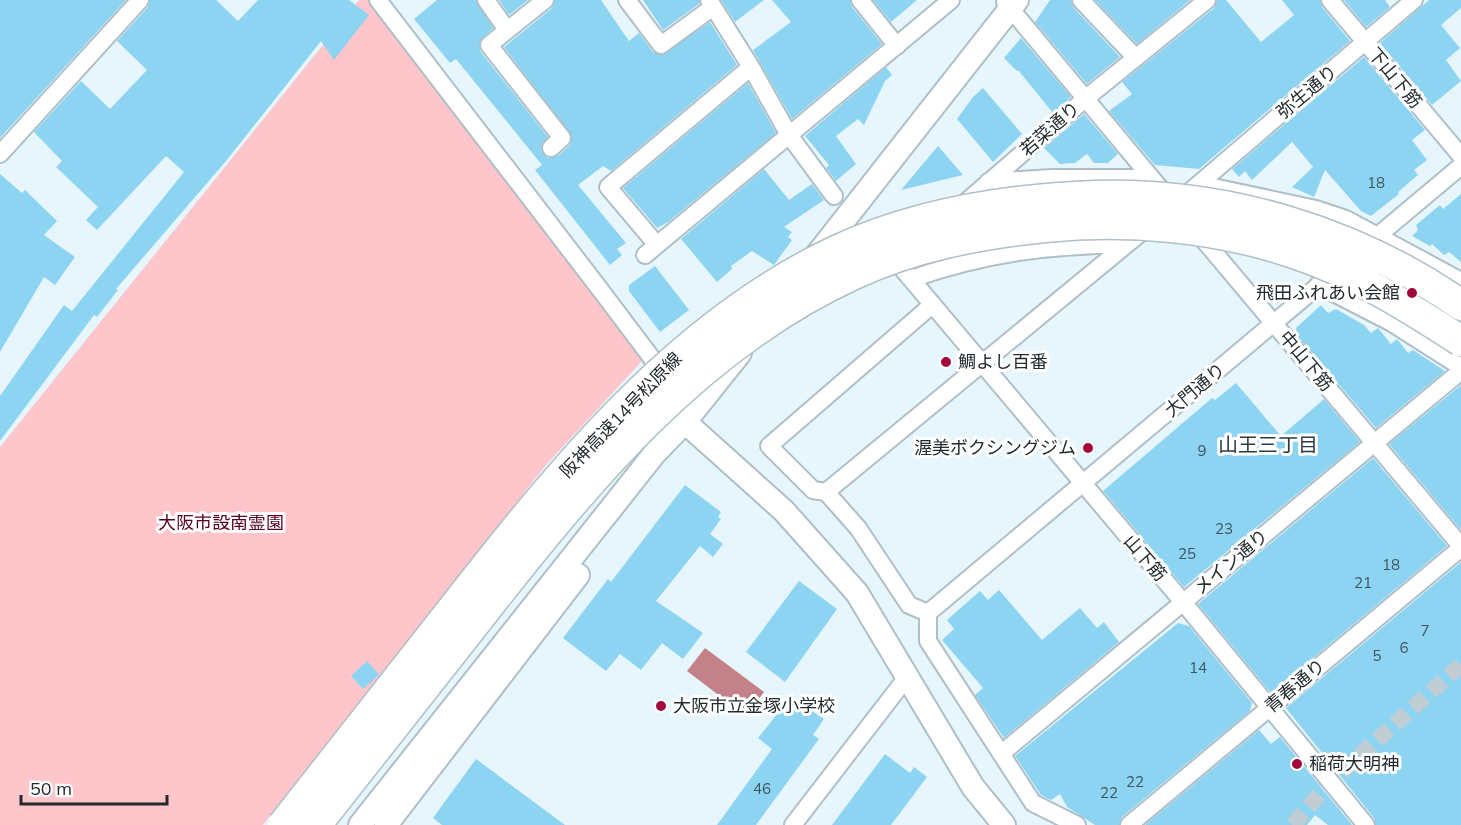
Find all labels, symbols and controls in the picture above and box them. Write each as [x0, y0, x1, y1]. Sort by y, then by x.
street label: 下山下筋 [1363, 43, 1427, 113]
street label: 弥生通り [1272, 60, 1342, 124]
street label: 若菜通り [1015, 96, 1084, 161]
house number: 18 [1367, 173, 1385, 192]
place label: 飛田ふれあい会館 [1256, 281, 1400, 304]
marker: 飛田ふれあい会館 [1405, 286, 1419, 300]
street label: 中山下筋 [1274, 326, 1338, 396]
street label: 阪神高速14号松原線 [555, 347, 686, 482]
place label: 鯛よし百番 [958, 350, 1048, 373]
marker: 鯛よし百番 [939, 355, 953, 369]
street label: 大門通り [1160, 358, 1230, 422]
district label: 山王三丁目 [1218, 432, 1318, 457]
place label: 渥美ボクシングジム [914, 436, 1076, 459]
marker: 渥美ボクシングジム [1081, 441, 1095, 455]
house number: 9 [1197, 441, 1207, 460]
park label: 大阪市設南霊園 [158, 511, 284, 534]
house number: 23 [1215, 519, 1233, 538]
street label: メイン通り [1189, 524, 1273, 599]
street label: 山下筋 [1119, 530, 1172, 586]
house number: 25 [1178, 544, 1196, 563]
house number: 18 [1382, 555, 1400, 574]
house number: 21 [1354, 573, 1372, 592]
house number: 7 [1420, 621, 1430, 640]
house number: 6 [1399, 638, 1409, 657]
house number: 5 [1372, 646, 1382, 665]
street label: 青春通り [1260, 654, 1330, 718]
house number: 14 [1189, 658, 1207, 677]
place label: 大阪市立金塚小学校 [673, 694, 835, 717]
marker: 大阪市立金塚小学校 [654, 699, 668, 713]
place label: 稲荷大明神 [1309, 752, 1399, 775]
marker: 稲荷大明神 [1290, 757, 1304, 771]
scale bar [21, 768, 166, 806]
house number: 22 [1126, 772, 1144, 791]
text: 50 m [30, 777, 72, 800]
house number: 46 [753, 779, 771, 798]
house number: 22 [1100, 783, 1118, 802]

